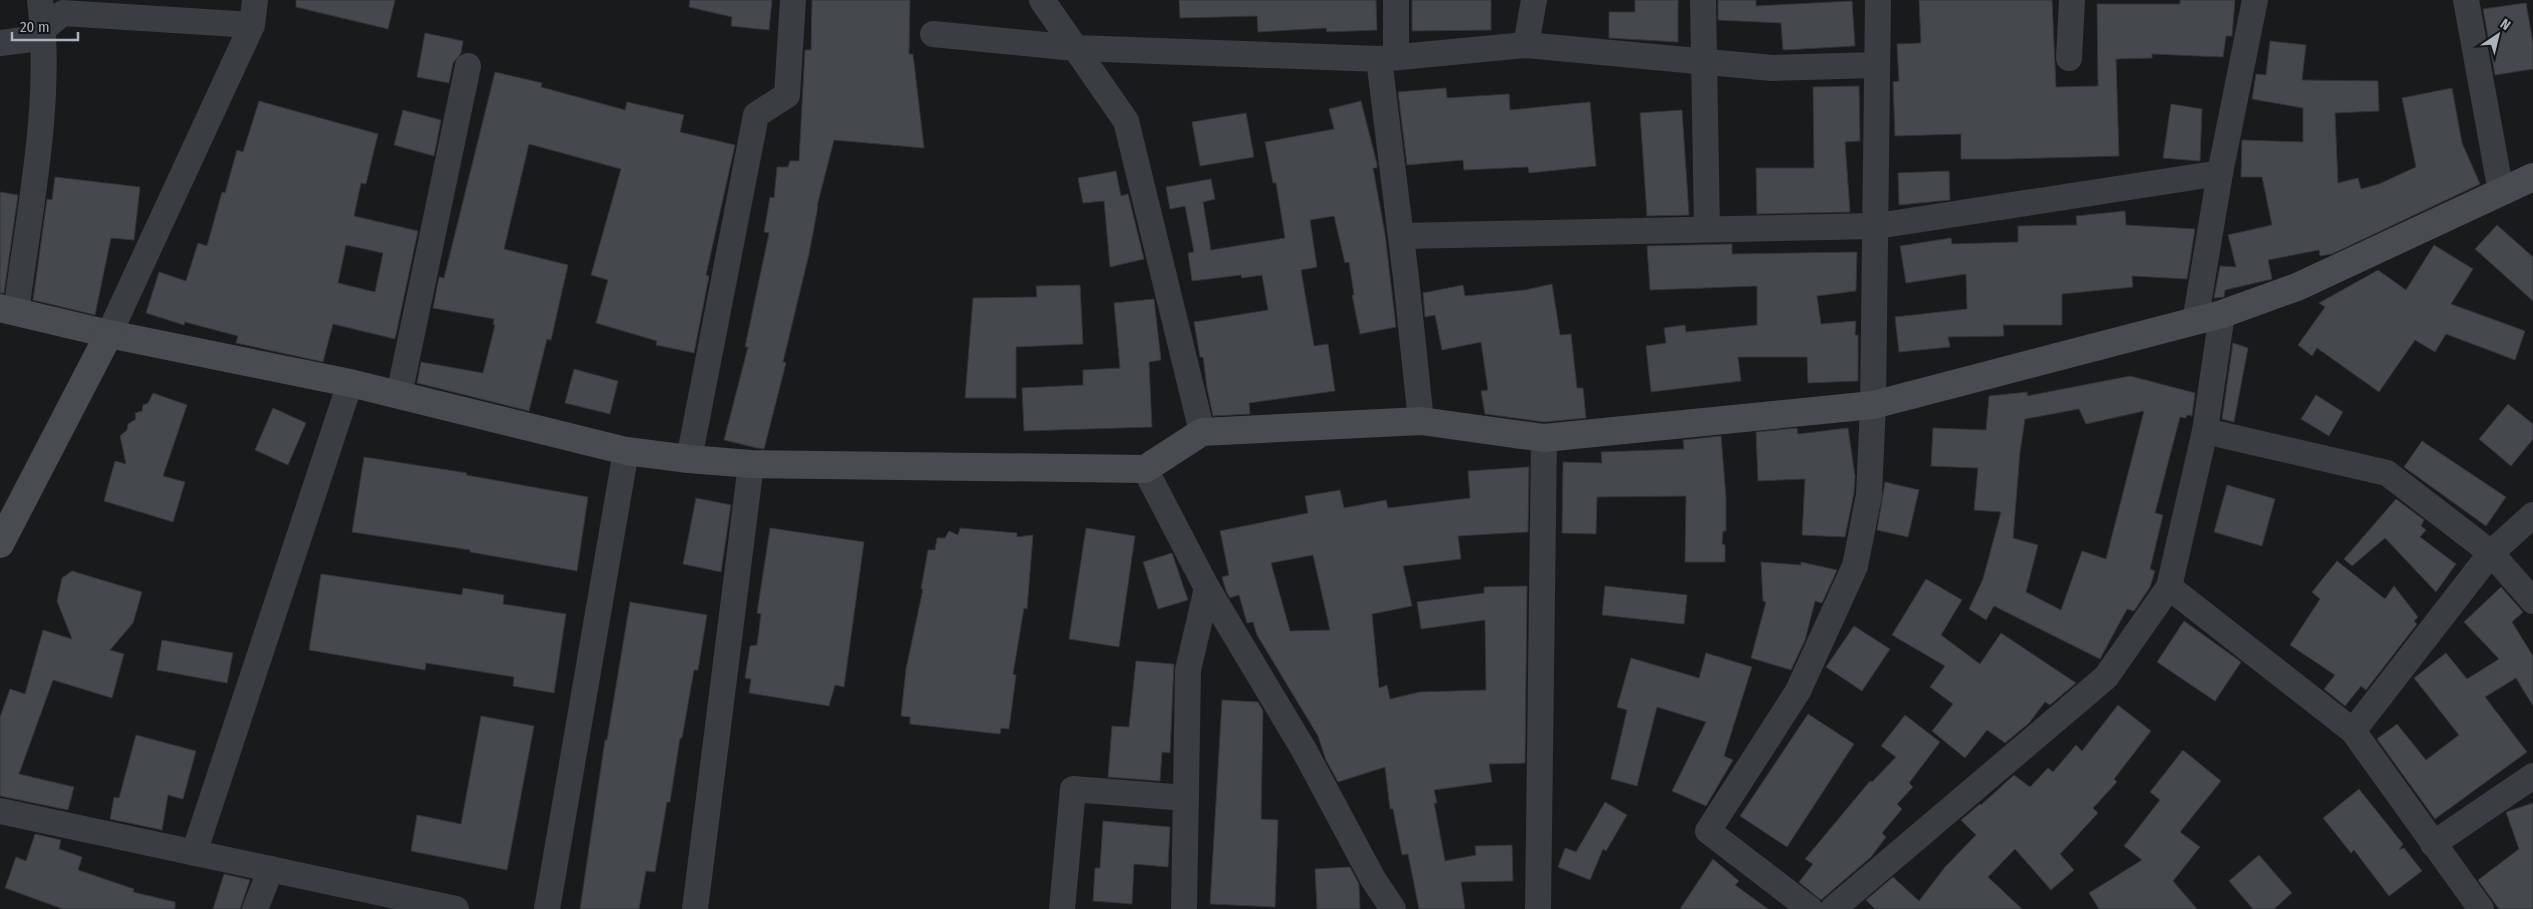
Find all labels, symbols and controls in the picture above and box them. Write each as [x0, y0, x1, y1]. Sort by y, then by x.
scale bar [12, 10, 79, 42]
north arrow [2473, 10, 2523, 60]
text: N [2497, 15, 2513, 34]
text: 20 m [20, 18, 50, 36]

